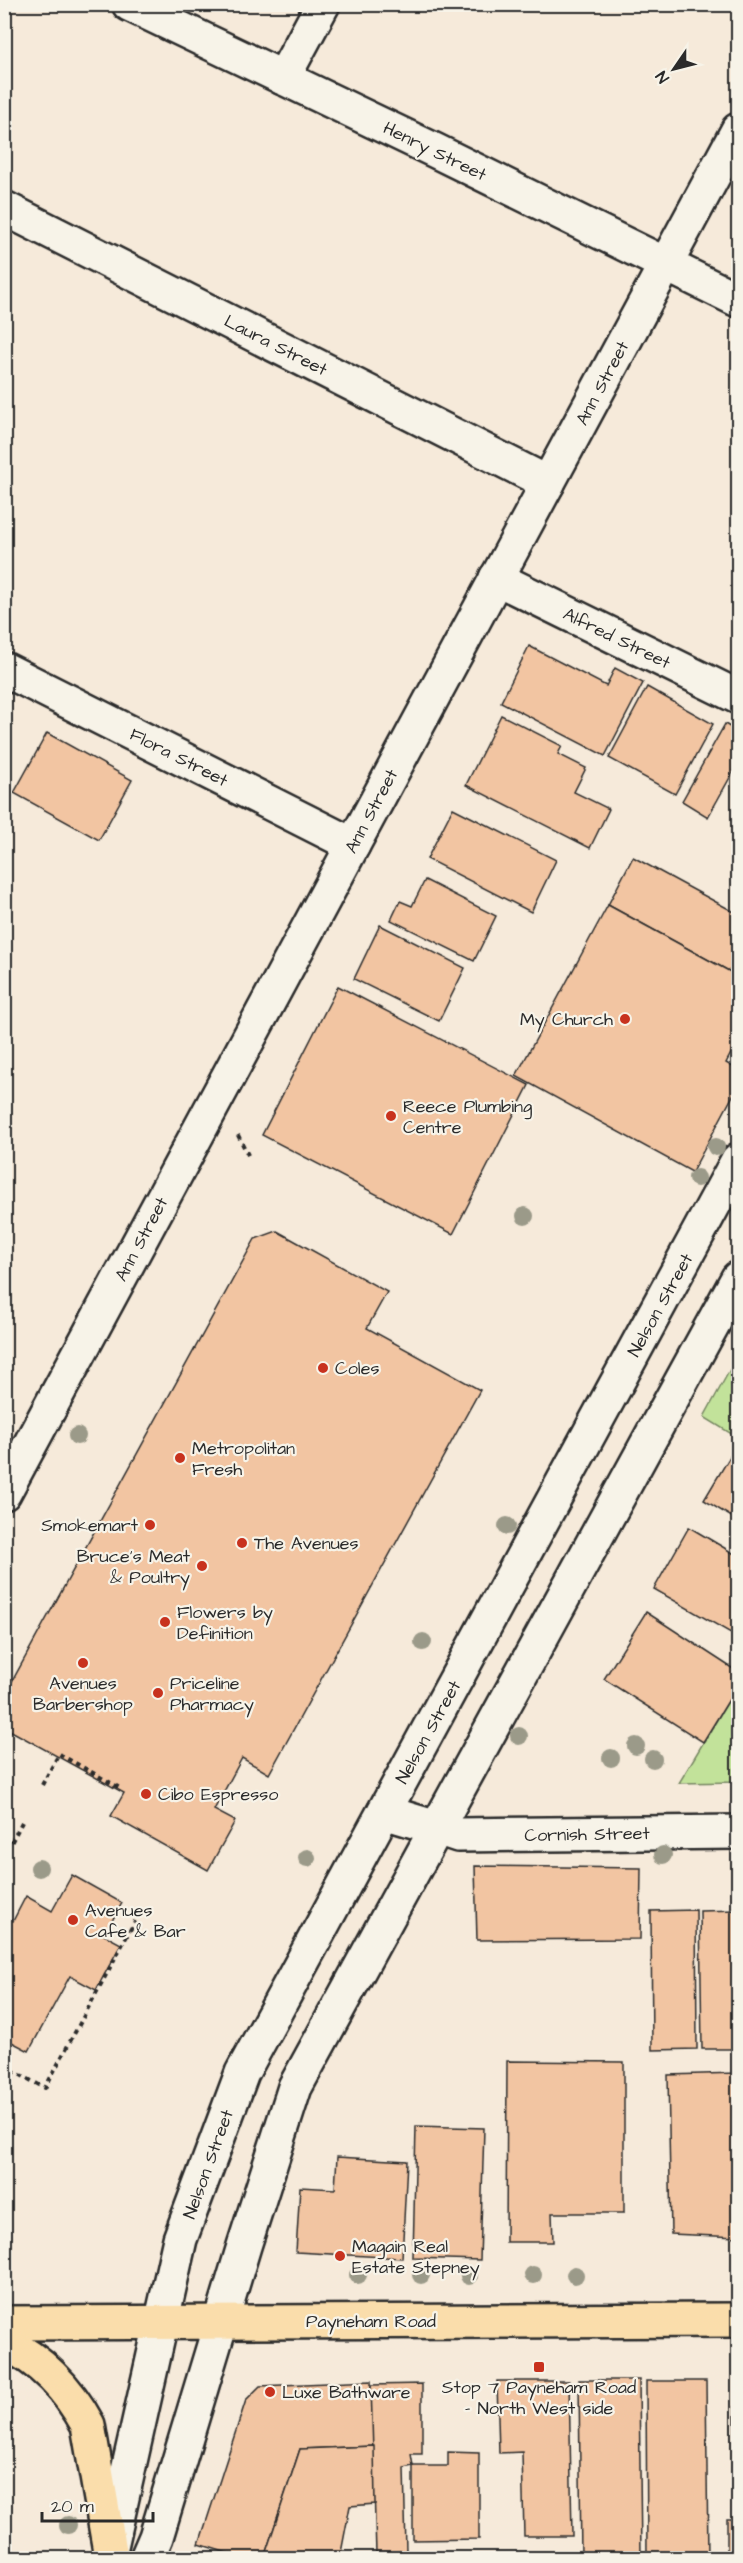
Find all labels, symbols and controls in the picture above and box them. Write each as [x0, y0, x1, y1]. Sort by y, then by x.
north arrow [644, 39, 704, 99]
text: N [651, 67, 674, 87]
street label: Henry Street [378, 116, 491, 188]
street label: Laura Street [220, 309, 332, 382]
street label: Ann Street [570, 336, 635, 430]
street label: Alfred Street [559, 602, 675, 676]
street label: Flora Street [125, 722, 233, 793]
street label: Ann Street [339, 764, 404, 858]
place label: My Church [520, 1007, 613, 1033]
marker: My Church [618, 1012, 632, 1026]
place label: Reece Plumbing Centre [403, 1094, 532, 1140]
marker: Reece Plumbing Centre [384, 1109, 398, 1123]
street label: Ann Street [109, 1192, 174, 1286]
street label: Nelson Street [622, 1248, 700, 1361]
place label: Coles [335, 1356, 379, 1381]
marker: Coles [316, 1361, 330, 1375]
place label: Metropolitan Fresh [192, 1436, 295, 1482]
marker: Metropolitan Fresh [173, 1451, 187, 1465]
place label: Smokemart [41, 1513, 139, 1538]
marker: Smokemart [143, 1518, 157, 1532]
place label: The Avenues [254, 1531, 359, 1556]
marker: The Avenues [235, 1536, 249, 1550]
place label: Bruce's Meat & Poultry [77, 1544, 191, 1591]
marker: Bruce's Meat & Poultry [195, 1559, 209, 1573]
place label: Flowers by Definition [177, 1600, 273, 1646]
marker: Flowers by Definition [158, 1615, 172, 1629]
marker: Avenues Barbershop [76, 1656, 90, 1670]
place label: Avenues Barbershop [33, 1671, 133, 1717]
place label: Priceline Pharmacy [170, 1671, 254, 1718]
street label: Nelson Street [390, 1675, 468, 1788]
marker: Priceline Pharmacy [151, 1686, 165, 1700]
place label: Cibo Espresso [158, 1782, 278, 1807]
marker: Cibo Espresso [139, 1787, 153, 1801]
street label: Cornish Street [524, 1821, 651, 1848]
place label: Avenues Cafe & Bar [85, 1898, 186, 1944]
marker: Avenues Cafe & Bar [66, 1913, 80, 1927]
street label: Nelson Street [177, 2105, 240, 2222]
place label: Magain Real Estate Stepney [352, 2234, 480, 2281]
marker: Magain Real Estate Stepney [333, 2249, 347, 2263]
street label: Payneham Road [306, 2309, 436, 2335]
marker: Stop 7 Payneham Road - North West side [532, 2360, 546, 2374]
place label: Stop 7 Payneham Road - North West side [442, 2375, 636, 2421]
place label: Luxe Bathware [282, 2380, 411, 2405]
marker: Luxe Bathware [263, 2385, 277, 2399]
scale bar [42, 2485, 153, 2523]
text: 20 m [51, 2494, 94, 2519]

